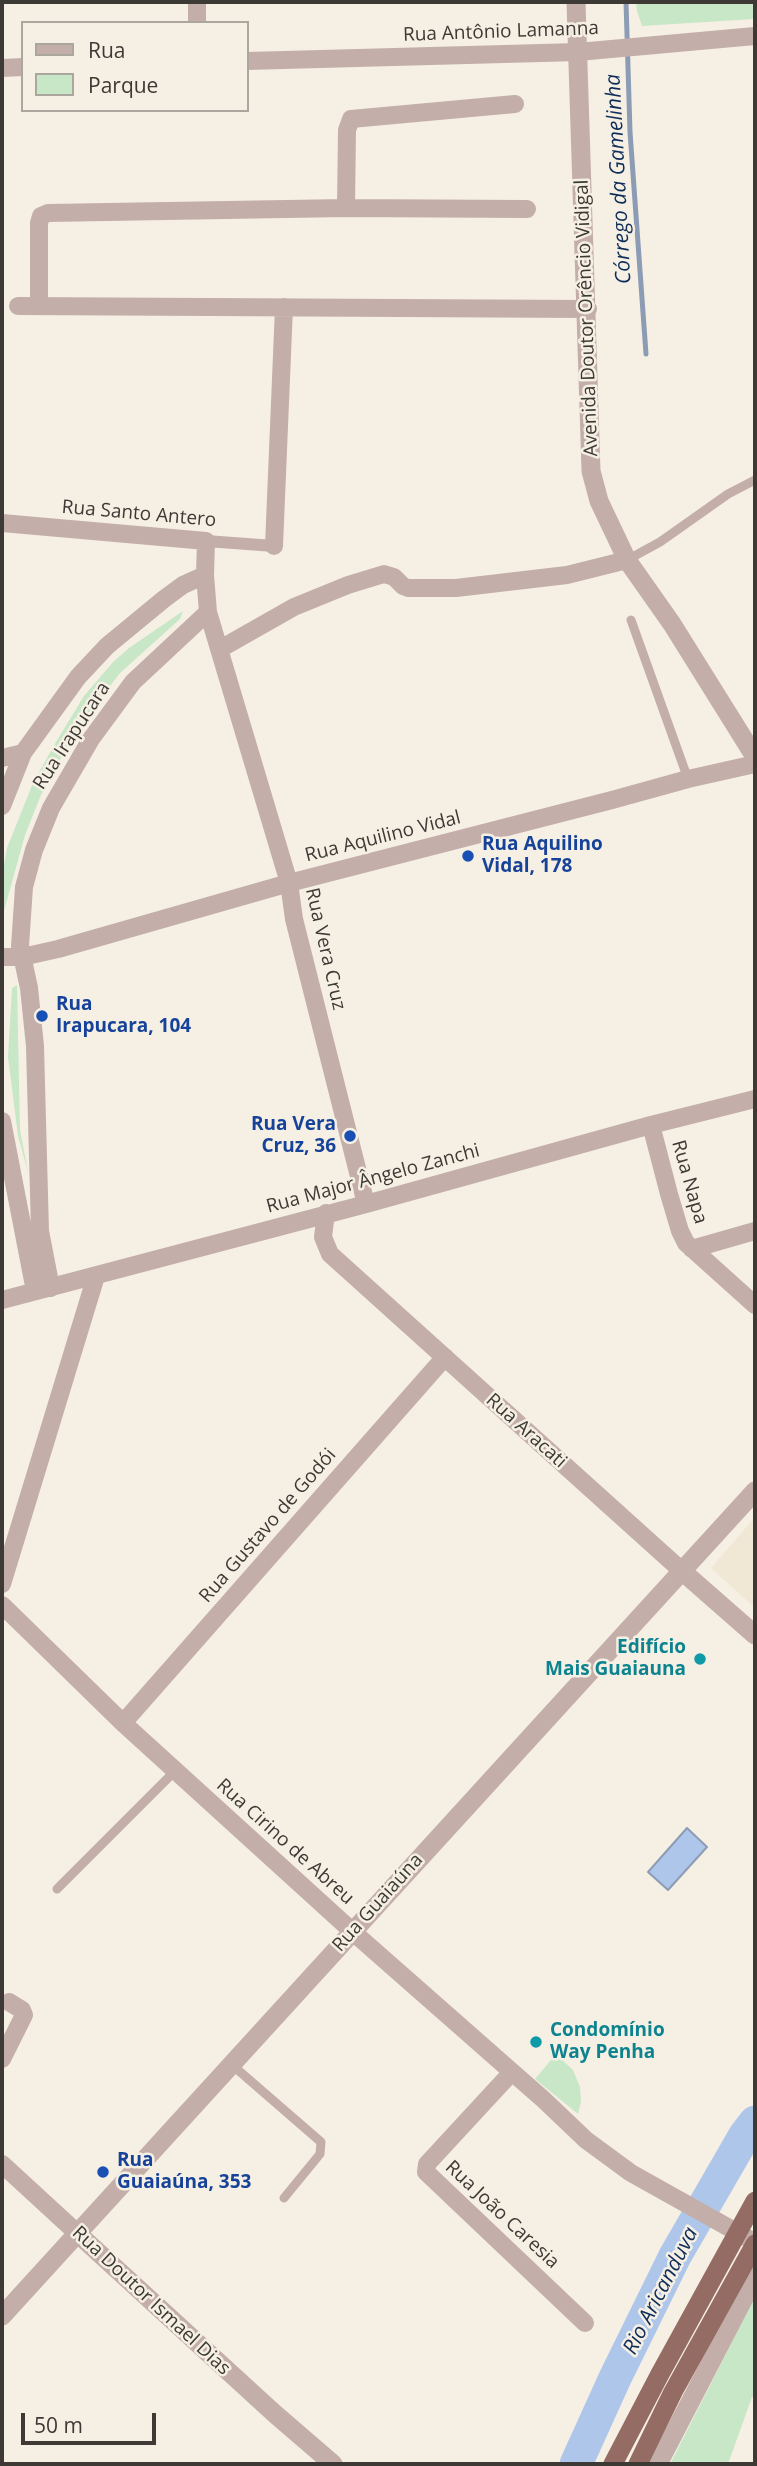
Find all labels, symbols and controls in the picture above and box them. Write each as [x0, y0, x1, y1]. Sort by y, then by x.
street label: Rua Antônio Lamanna [403, 17, 599, 47]
legend [21, 21, 248, 112]
text: Rua [88, 36, 126, 64]
text: Parque [88, 71, 158, 99]
water label: Córrego da Gamelinha [601, 73, 637, 285]
street label: Avenida Doutor Orêncio Vidigal [571, 179, 603, 457]
street label: Rua Santo Antero [61, 496, 217, 532]
street label: Rua Irapucara [29, 678, 115, 794]
street label: Rua Aquilino Vidal [303, 807, 463, 867]
place label: Rua Aquilino Vidal, 178 [482, 834, 603, 878]
marker: Rua Aquilino Vidal, 178 [460, 848, 476, 864]
street label: Rua Vera Cruz [300, 886, 350, 1012]
place label: Rua Irapucara, 104 [56, 994, 191, 1038]
marker: Rua Irapucara, 104 [34, 1008, 50, 1024]
place label: Rua Vera Cruz, 36 [251, 1114, 336, 1158]
marker: Rua Vera Cruz, 36 [342, 1128, 358, 1144]
street label: Rua Napa [666, 1138, 712, 1226]
street label: Rua Major Ângelo Zanchi [264, 1140, 482, 1218]
street label: Rua Aracati [481, 1389, 571, 1473]
street label: Rua Gustavo de Godói [195, 1444, 341, 1608]
place label: Edifício Mais Guaiauna [545, 1637, 686, 1681]
marker: Edifício Mais Guaiauna [692, 1651, 708, 1667]
street label: Rua Cirino de Abreu [212, 1774, 358, 1910]
street label: Rua Guaiaúna [328, 1849, 428, 1957]
place label: Condomínio Way Penha [550, 2020, 665, 2064]
marker: Condomínio Way Penha [528, 2034, 544, 2050]
place label: Rua Guaiaúna, 353 [117, 2150, 251, 2194]
street label: Rua João Caresia [440, 2156, 564, 2274]
marker: Rua Guaiaúna, 353 [95, 2164, 111, 2180]
street label: Rua Doutor Ismael Dias [67, 2222, 235, 2380]
water label: Rio Aricanduva [618, 2223, 704, 2359]
scale bar [24, 2400, 159, 2444]
text: 50 m [34, 2411, 83, 2439]

